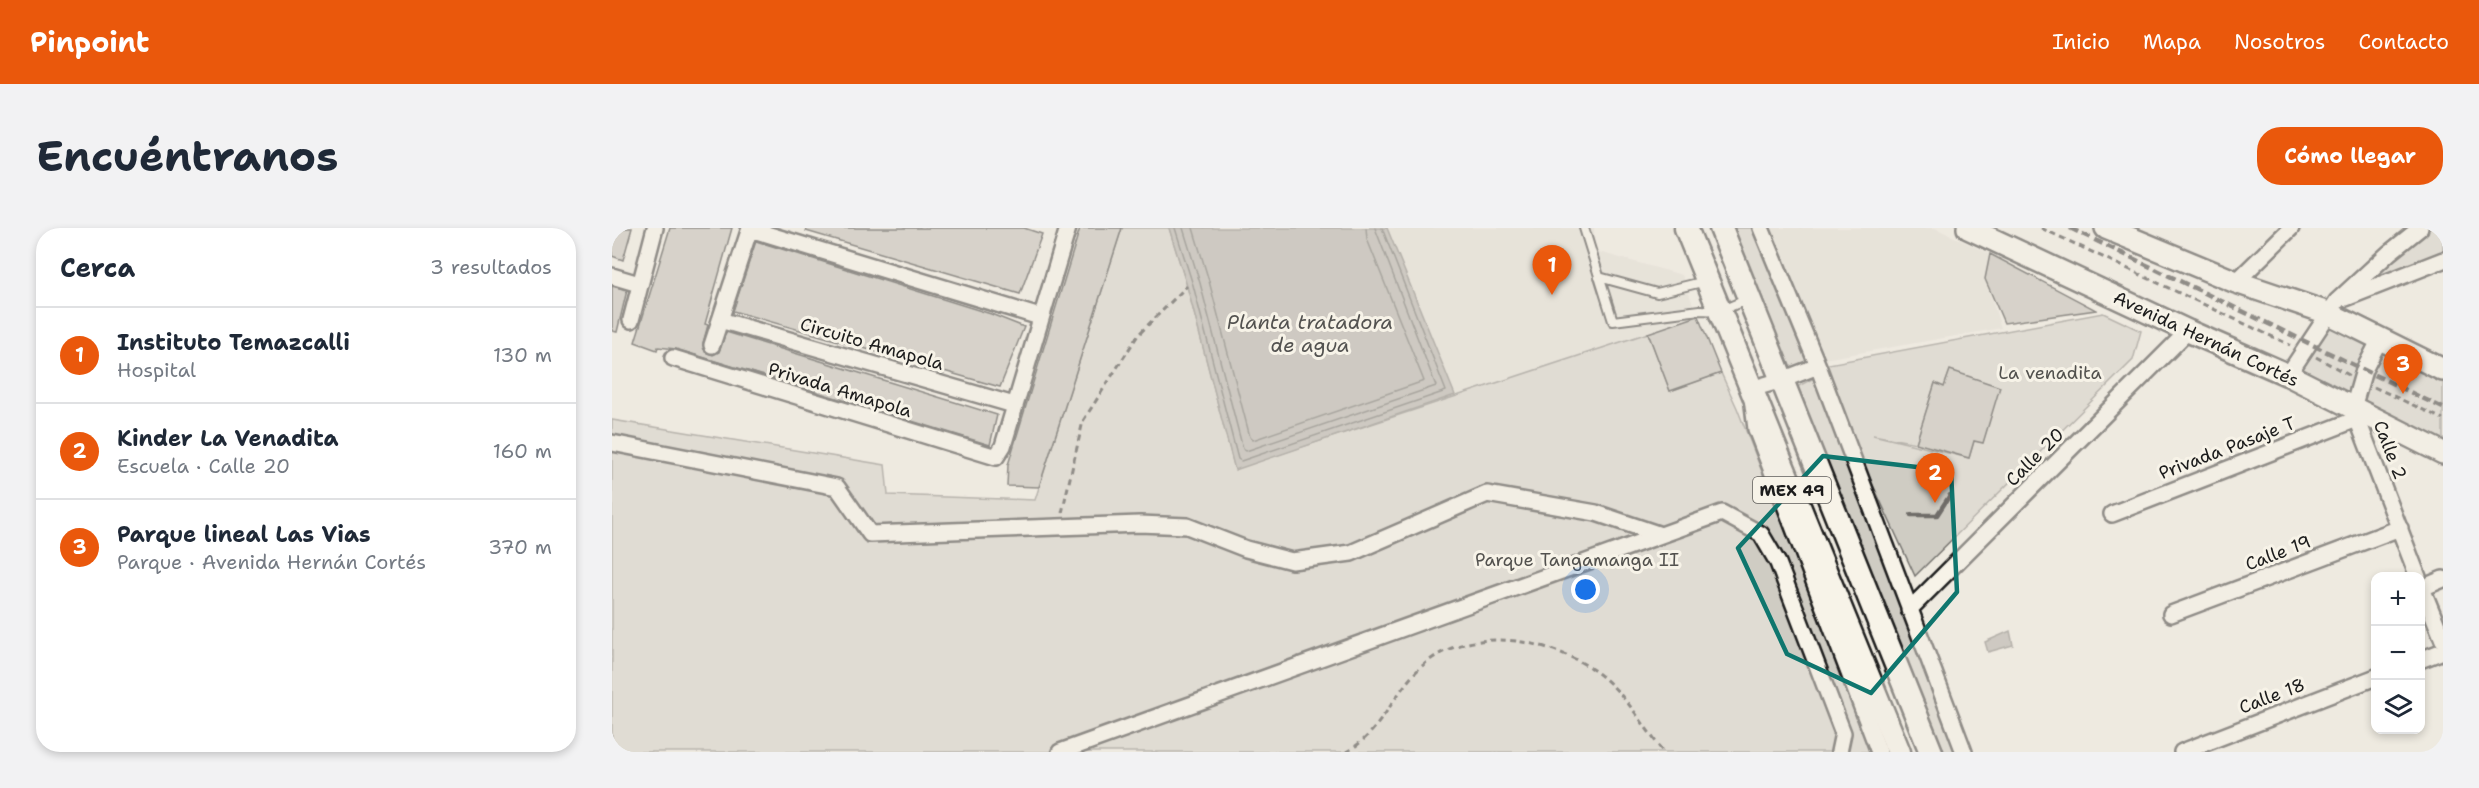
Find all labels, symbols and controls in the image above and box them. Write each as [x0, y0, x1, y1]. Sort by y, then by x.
text: Pinpoint [30, 23, 149, 61]
text: Inicio [2052, 28, 2110, 56]
text: Mapa [2143, 28, 2201, 56]
text: Nosotros [2234, 28, 2325, 56]
text: Contacto [2358, 28, 2449, 56]
button: Cómo llegar [2257, 127, 2443, 185]
text: Encuéntranos [36, 128, 338, 184]
pin: 1 [1532, 245, 1572, 295]
text: Cerca [60, 250, 135, 285]
text: 3 resultados [430, 254, 552, 280]
street label: Avenida Hernán Cortés [2109, 285, 2303, 393]
water label: Planta tratadora de agua [1227, 309, 1393, 358]
street label: Circuito Amapola [797, 312, 947, 376]
text: Instituto Temazcalli [117, 328, 350, 357]
text: 1 [75, 342, 84, 368]
text: 130 m [493, 342, 552, 368]
pin: 3 [2384, 344, 2422, 394]
text: Hospital [117, 357, 196, 383]
street label: Privada Amapola [765, 357, 915, 423]
park label: La venadita [1998, 361, 2102, 385]
street label: Privada Pasaje T [2155, 411, 2299, 485]
street label: Calle 2 [2368, 417, 2412, 483]
street label: Calle 20 [2001, 423, 2069, 491]
text: Kinder La Venadita [117, 424, 338, 453]
text: 2 [73, 438, 87, 464]
text: 160 m [493, 438, 552, 464]
text: Escuela · Calle 20 [117, 453, 290, 479]
pin: 2 [1916, 454, 1954, 503]
road number: MEX 49 [1753, 477, 1831, 503]
text: Parque lineal Las Vias [117, 520, 371, 549]
street label: Calle 19 [2242, 530, 2314, 576]
text: 3 [73, 534, 87, 560]
text: 370 m [488, 534, 552, 560]
park label: Parque Tangamanga II [1475, 548, 1679, 572]
text: Parque · Avenida Hernán Cortés [117, 549, 426, 575]
map controls [2371, 572, 2425, 734]
button: + [2371, 572, 2425, 626]
your location [1571, 575, 1600, 604]
button: − [2371, 626, 2425, 680]
street label: Calle 18 [2236, 672, 2308, 720]
button: layers [2371, 680, 2425, 734]

